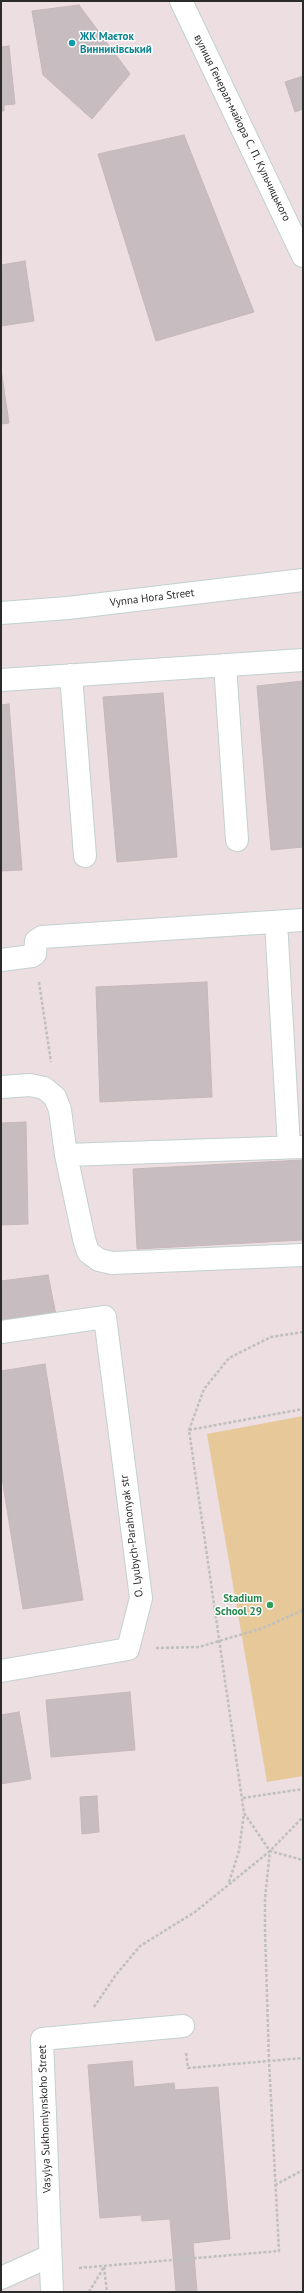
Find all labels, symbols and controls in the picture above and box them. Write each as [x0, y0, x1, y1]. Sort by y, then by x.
place label: ЖК Маєток Винниківський [80, 30, 152, 56]
street label: вулиця Генерал-майора С. П. Кульчицького [191, 32, 293, 224]
marker: ЖК Маєток Винниківський [67, 38, 77, 48]
street label: Vynna Hora Street [109, 586, 195, 610]
street label: O. Lyubych-Parahonyak str [118, 1474, 146, 1598]
place label: Stadium School 29 [215, 1592, 262, 1618]
marker: Stadium School 29 [265, 1600, 275, 1610]
street label: Vasylya Sukhomlynskoho Street [36, 2045, 54, 2193]

